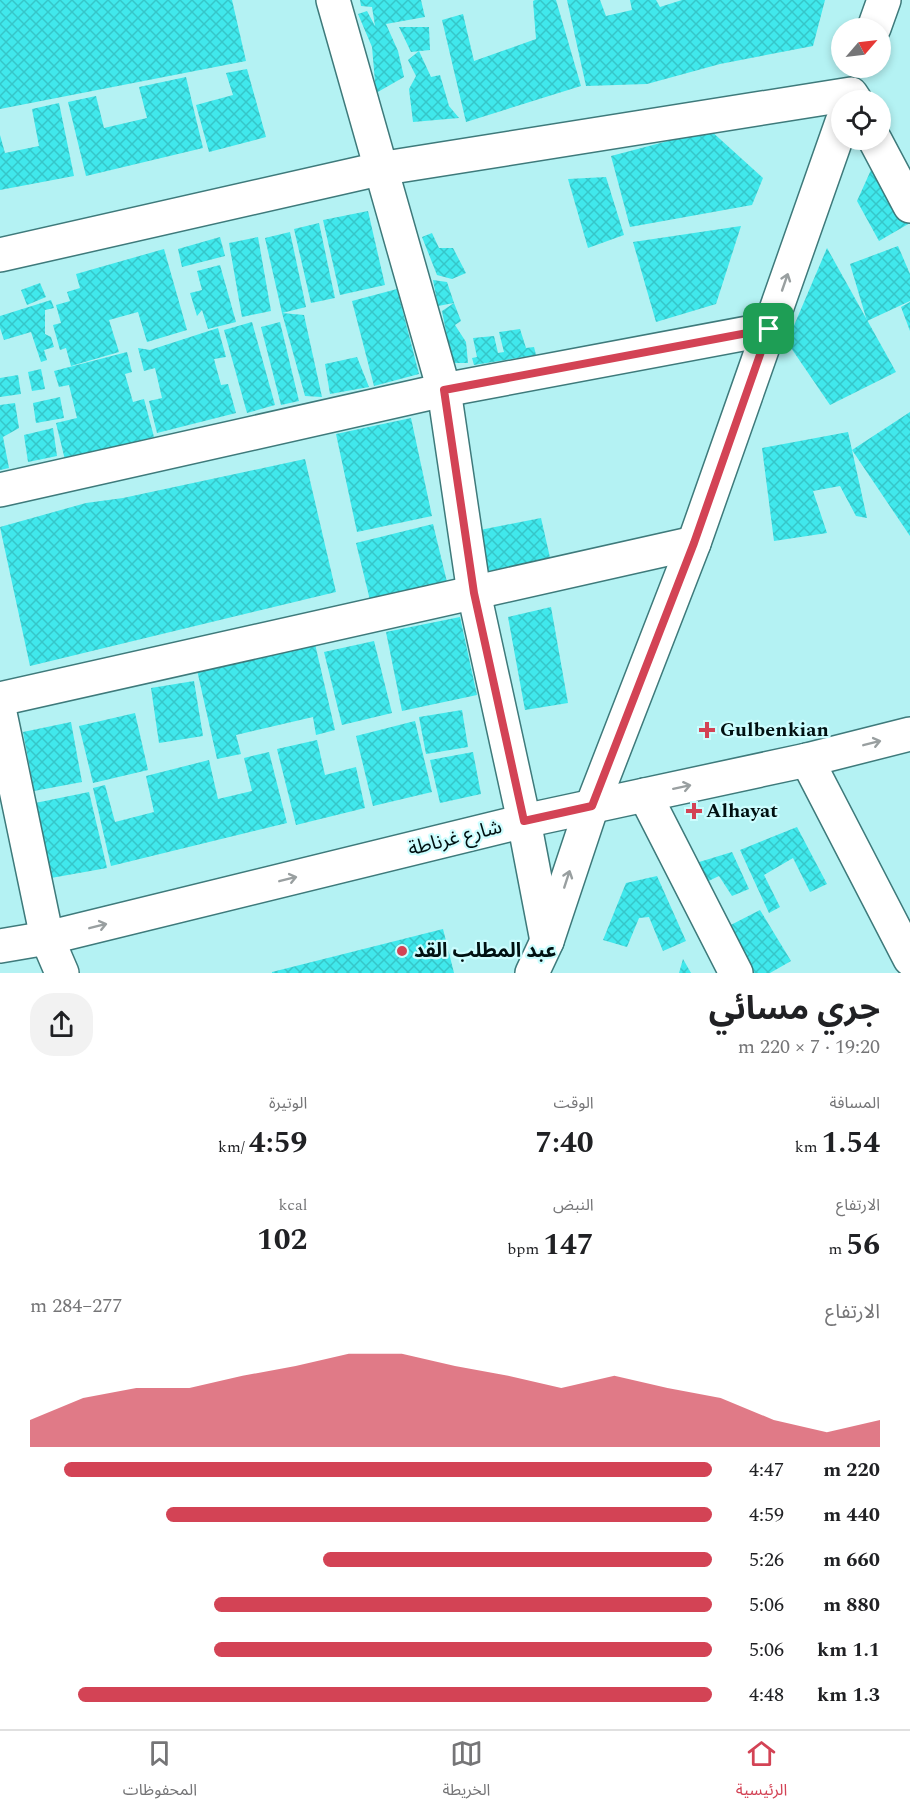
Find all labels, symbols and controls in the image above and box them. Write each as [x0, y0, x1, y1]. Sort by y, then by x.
north arrow [831, 18, 891, 78]
map controls [831, 18, 891, 150]
button: locate [831, 90, 891, 150]
one-way arrow [781, 273, 792, 292]
pin [743, 303, 794, 354]
icon: arrive [752, 312, 785, 345]
place label: Gulbenkian [720, 715, 829, 745]
marker: Gulbenkian [698, 721, 716, 739]
one-way arrow [862, 737, 881, 749]
one-way arrow [672, 781, 691, 792]
place label: Alhayat [706, 796, 778, 826]
marker: Alhayat [687, 804, 701, 818]
street label: شارع غرناطة [405, 812, 505, 864]
one-way arrow [563, 870, 574, 889]
one-way arrow [278, 873, 297, 885]
one-way arrow [89, 919, 108, 931]
place label: عبد المطلب القد [414, 936, 556, 966]
marker: عبد المطلب القد [395, 944, 409, 958]
text: جري مسائي [709, 984, 880, 1034]
button: share [30, 993, 93, 1056]
text: 19:20 · 7 × 220 m [738, 1032, 880, 1062]
text: الوتيرة [269, 1091, 307, 1115]
text: الوقت [554, 1091, 594, 1115]
text: المسافة [830, 1091, 880, 1115]
text: 4:59 [249, 1120, 307, 1166]
text: 7:40 [535, 1120, 594, 1166]
text: 1.54 [821, 1120, 880, 1166]
text: /km [218, 1135, 249, 1159]
text: km [795, 1135, 821, 1159]
text: kcal [279, 1193, 307, 1217]
text: النبض [553, 1193, 594, 1217]
text: الارتفاع [836, 1193, 880, 1217]
text: 102 [257, 1217, 307, 1263]
text: 147 [543, 1222, 594, 1268]
text: 56 [846, 1222, 880, 1268]
text: bpm [507, 1237, 543, 1261]
text: m [829, 1237, 846, 1261]
text: 277–284 m [30, 1291, 122, 1321]
text: الارتفاع [825, 1297, 880, 1327]
text: 4:47 [749, 1455, 784, 1485]
text: 220 m [823, 1455, 880, 1485]
text: 4:59 [749, 1500, 784, 1530]
text: 440 m [823, 1500, 880, 1530]
text: 5:26 [749, 1545, 784, 1575]
text: 660 m [823, 1545, 880, 1575]
text: 5:06 [749, 1590, 784, 1620]
text: 880 m [823, 1590, 880, 1620]
text: 5:06 [749, 1635, 784, 1665]
text: 1.1 km [817, 1635, 880, 1665]
text: 4:48 [749, 1680, 784, 1710]
text: 1.3 km [817, 1680, 880, 1710]
tab: المحفوظات [123, 1737, 197, 1807]
tab: الخريطة [442, 1737, 490, 1807]
tab: الرئيسية [736, 1737, 787, 1807]

